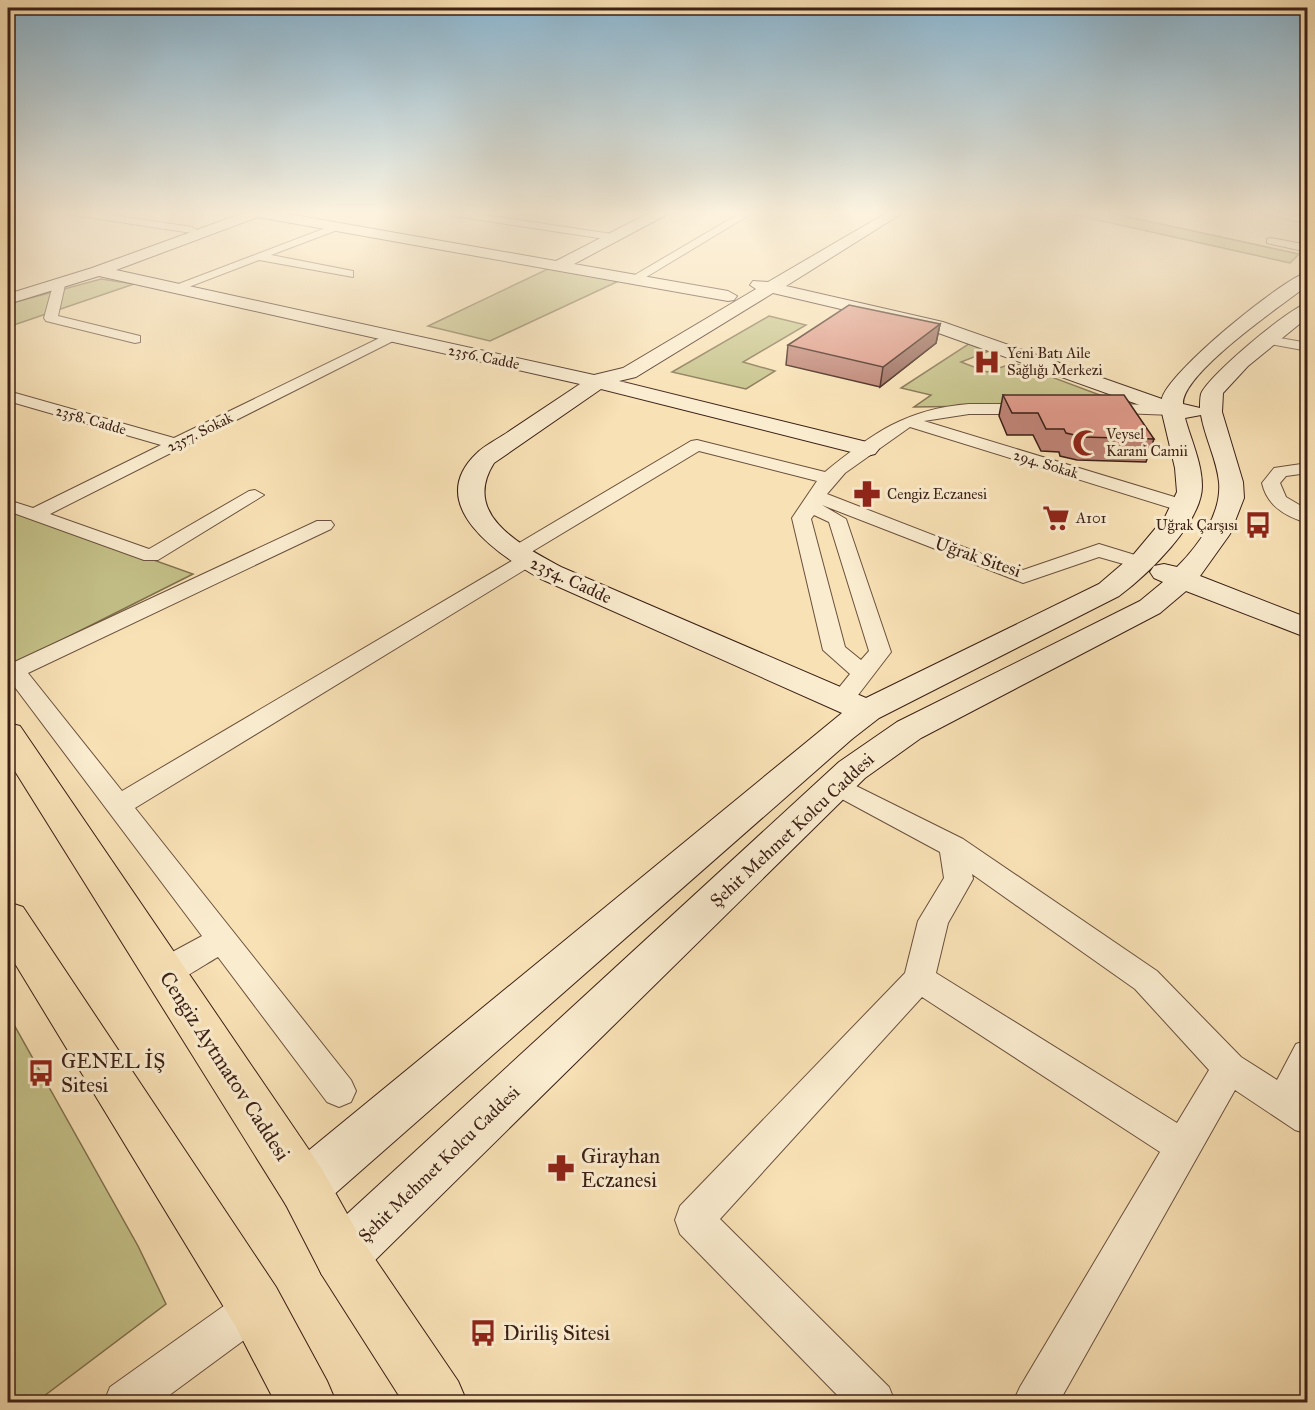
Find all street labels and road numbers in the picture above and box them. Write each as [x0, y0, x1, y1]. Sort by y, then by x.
street label: 2356. Cadde [447, 341, 521, 373]
street label: 2358. Cadde [54, 401, 128, 439]
street label: 2357. Sokak [164, 408, 236, 456]
street label: 294. Sokak [1011, 446, 1081, 482]
street label: Uğrak Sitesi [932, 532, 1024, 583]
street label: 2354. Cadde [527, 552, 615, 608]
street label: Şehit Mehmet Kolcu Caddesi [706, 748, 879, 912]
street label: Cengiz Aytmatov Caddesi [154, 966, 296, 1166]
street label: Şehit Mehmet Kolcu Caddesi [354, 1081, 524, 1247]

